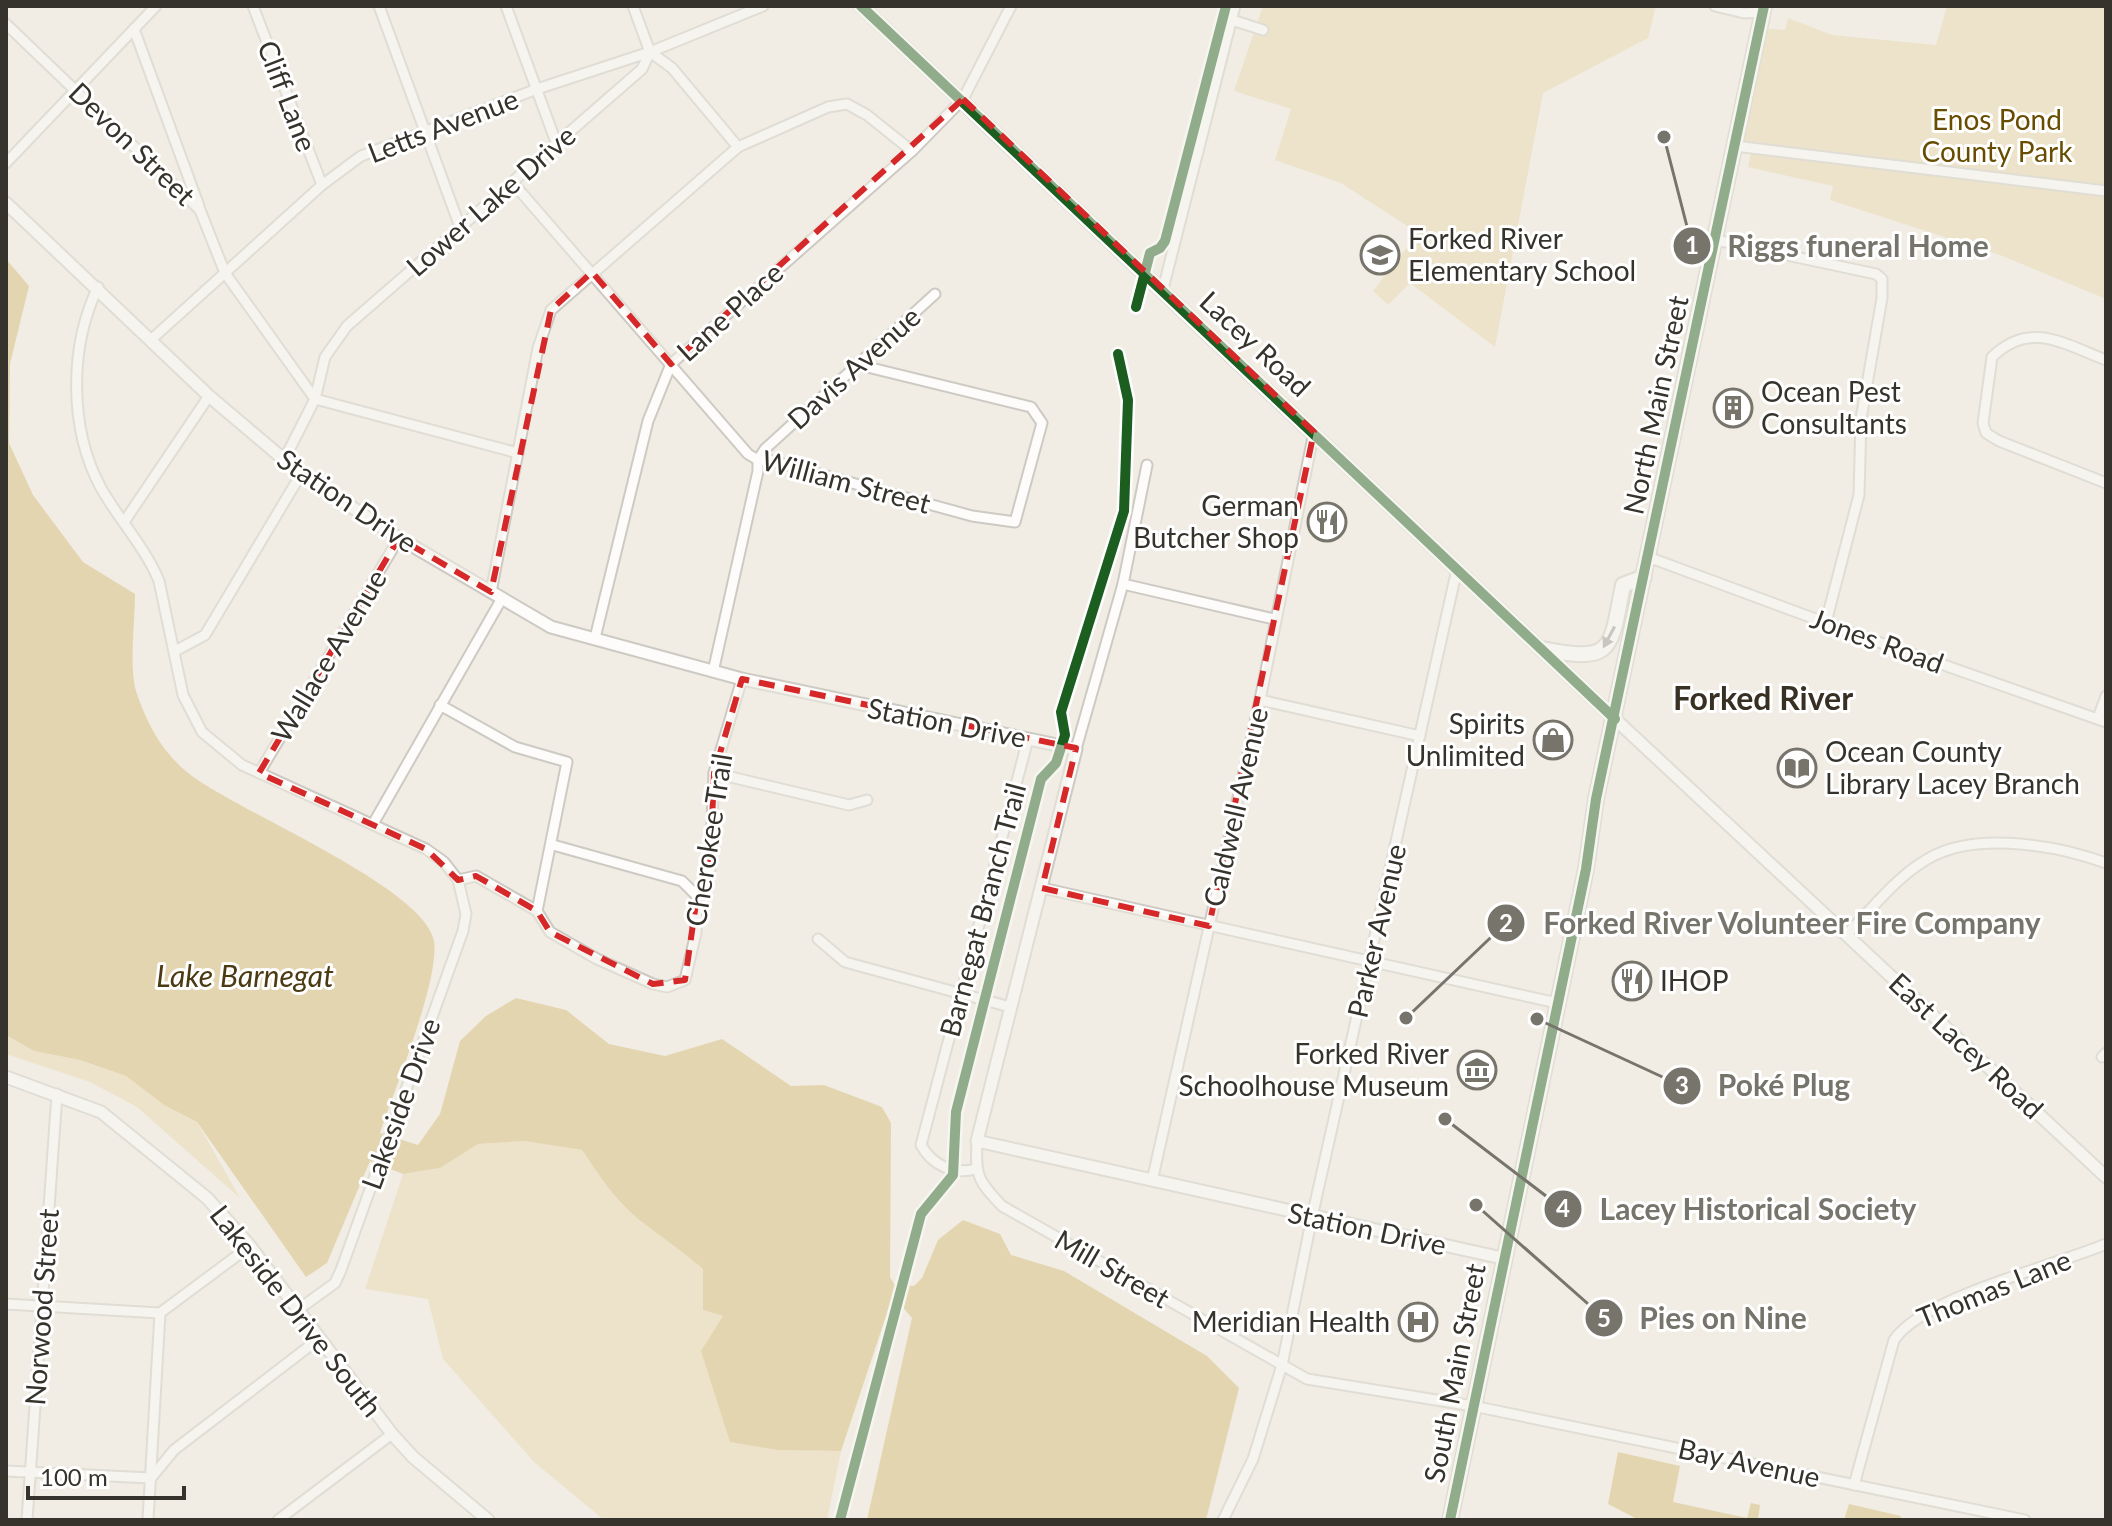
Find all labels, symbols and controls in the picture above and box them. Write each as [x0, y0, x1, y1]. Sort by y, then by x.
street label: Cliff Lane [251, 35, 325, 156]
street label: Devon Street [63, 75, 203, 212]
street label: Letts Avenue [363, 81, 523, 169]
park label: Enos Pond County Park [1922, 102, 2073, 168]
street label: Lower Lake Drive [399, 118, 582, 283]
callout: Riggs funeral Home [1672, 219, 2005, 273]
place label: Forked River Elementary School [1408, 221, 1636, 287]
text: Riggs funeral Home [1727, 227, 1989, 263]
text: 1 [1685, 230, 1699, 259]
school or university icon: Forked River Elementary School [1359, 234, 1401, 276]
street label: Lane Place [669, 255, 789, 368]
street label: Lacey Road [1193, 283, 1318, 403]
street label: North Main Street [1615, 292, 1695, 517]
street label: Davis Avenue [780, 299, 927, 436]
place label: Ocean Pest Consultants [1761, 374, 1907, 440]
building icon: Ocean Pest Consultants [1712, 387, 1754, 429]
street label: Station Drive [271, 441, 424, 559]
street label: William Street [758, 442, 934, 520]
place label: German Butcher Shop [1133, 488, 1299, 554]
restaurant icon: German Butcher Shop [1306, 501, 1348, 543]
street label: Wallace Avenue [263, 563, 393, 748]
street label: Jones Road [1806, 600, 1948, 680]
one-way arrow [1602, 626, 1616, 649]
district label: Forked River [1673, 678, 1853, 717]
street label: Station Drive [865, 690, 1029, 754]
street label: Caldwell Avenue [1196, 704, 1274, 910]
place label: Spirits Unlimited [1406, 706, 1525, 772]
shop icon: Spirits Unlimited [1532, 719, 1574, 761]
place label: Ocean County Library Lacey Branch [1825, 734, 2080, 800]
library icon: Ocean County Library Lacey Branch [1776, 747, 1818, 789]
street label: Cherokee Trail [678, 751, 738, 929]
street label: Barnegat Branch Trail [932, 779, 1032, 1040]
street label: Parker Avenue [1340, 841, 1413, 1021]
callout: Forked River Volunteer Fire Company [1486, 896, 2057, 950]
text: Forked River Volunteer Fire Company [1543, 904, 2041, 940]
text: 2 [1499, 908, 1513, 937]
water label: Lake Barnegat [156, 957, 334, 993]
restaurant icon: IHOP [1611, 960, 1653, 1002]
place label: IHOP [1660, 963, 1728, 997]
street label: East Lacey Road [1883, 965, 2051, 1125]
street label: Lakeside Drive [353, 1013, 447, 1194]
place label: Forked River Schoolhouse Museum [1178, 1036, 1449, 1102]
museum icon: Forked River Schoolhouse Museum [1456, 1049, 1498, 1091]
callout: Poké Plug [1662, 1059, 1867, 1113]
text: Poké Plug [1718, 1066, 1850, 1102]
text: 3 [1675, 1070, 1689, 1099]
callout: Lacey Historical Society [1543, 1182, 1933, 1236]
text: Lacey Historical Society [1600, 1190, 1917, 1226]
text: 4 [1556, 1193, 1570, 1222]
street label: Station Drive [1285, 1195, 1449, 1261]
street label: Lakeside Drive South [204, 1198, 390, 1423]
street label: Norwood Street [17, 1207, 65, 1406]
street label: Mill Street [1049, 1222, 1176, 1315]
street label: Thomas Lane [1912, 1242, 2075, 1334]
street label: South Main Street [1416, 1261, 1492, 1485]
callout: Pies on Nine [1584, 1291, 1823, 1345]
text: Pies on Nine [1639, 1299, 1807, 1335]
hospital icon: Meridian Health [1397, 1301, 1439, 1343]
text: 5 [1597, 1303, 1611, 1332]
place label: Meridian Health [1192, 1304, 1390, 1338]
street label: Bay Avenue [1675, 1430, 1823, 1494]
scale bar [28, 1450, 184, 1500]
text: 100 m [40, 1462, 108, 1491]

